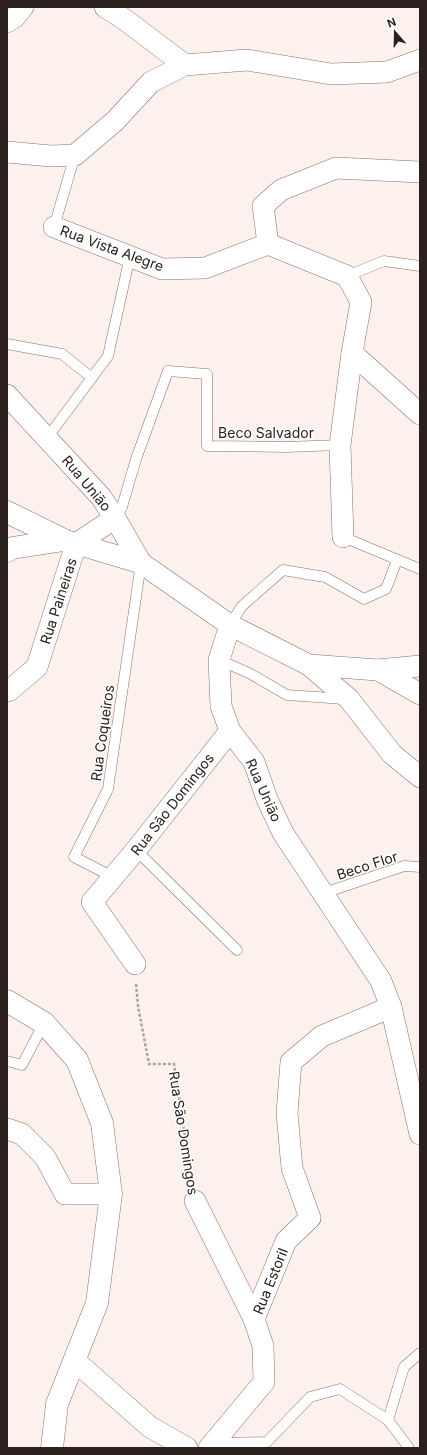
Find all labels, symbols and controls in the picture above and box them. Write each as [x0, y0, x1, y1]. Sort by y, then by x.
north arrow [375, 12, 415, 52]
text: N [385, 15, 398, 31]
street label: Rua Vista Alegre [58, 221, 166, 275]
street label: Beco Salvador [218, 424, 314, 441]
street label: Rua União [59, 452, 115, 514]
street label: Rua Paineiras [36, 556, 80, 646]
street label: Rua Coqueiros [87, 684, 117, 782]
street label: Rua São Domingos [127, 749, 217, 859]
street label: Rua União [243, 756, 285, 824]
street label: Beco Flor [334, 847, 400, 883]
street label: Rua São Domingos [166, 1070, 202, 1196]
street label: Rua Estoril [249, 1245, 291, 1317]

